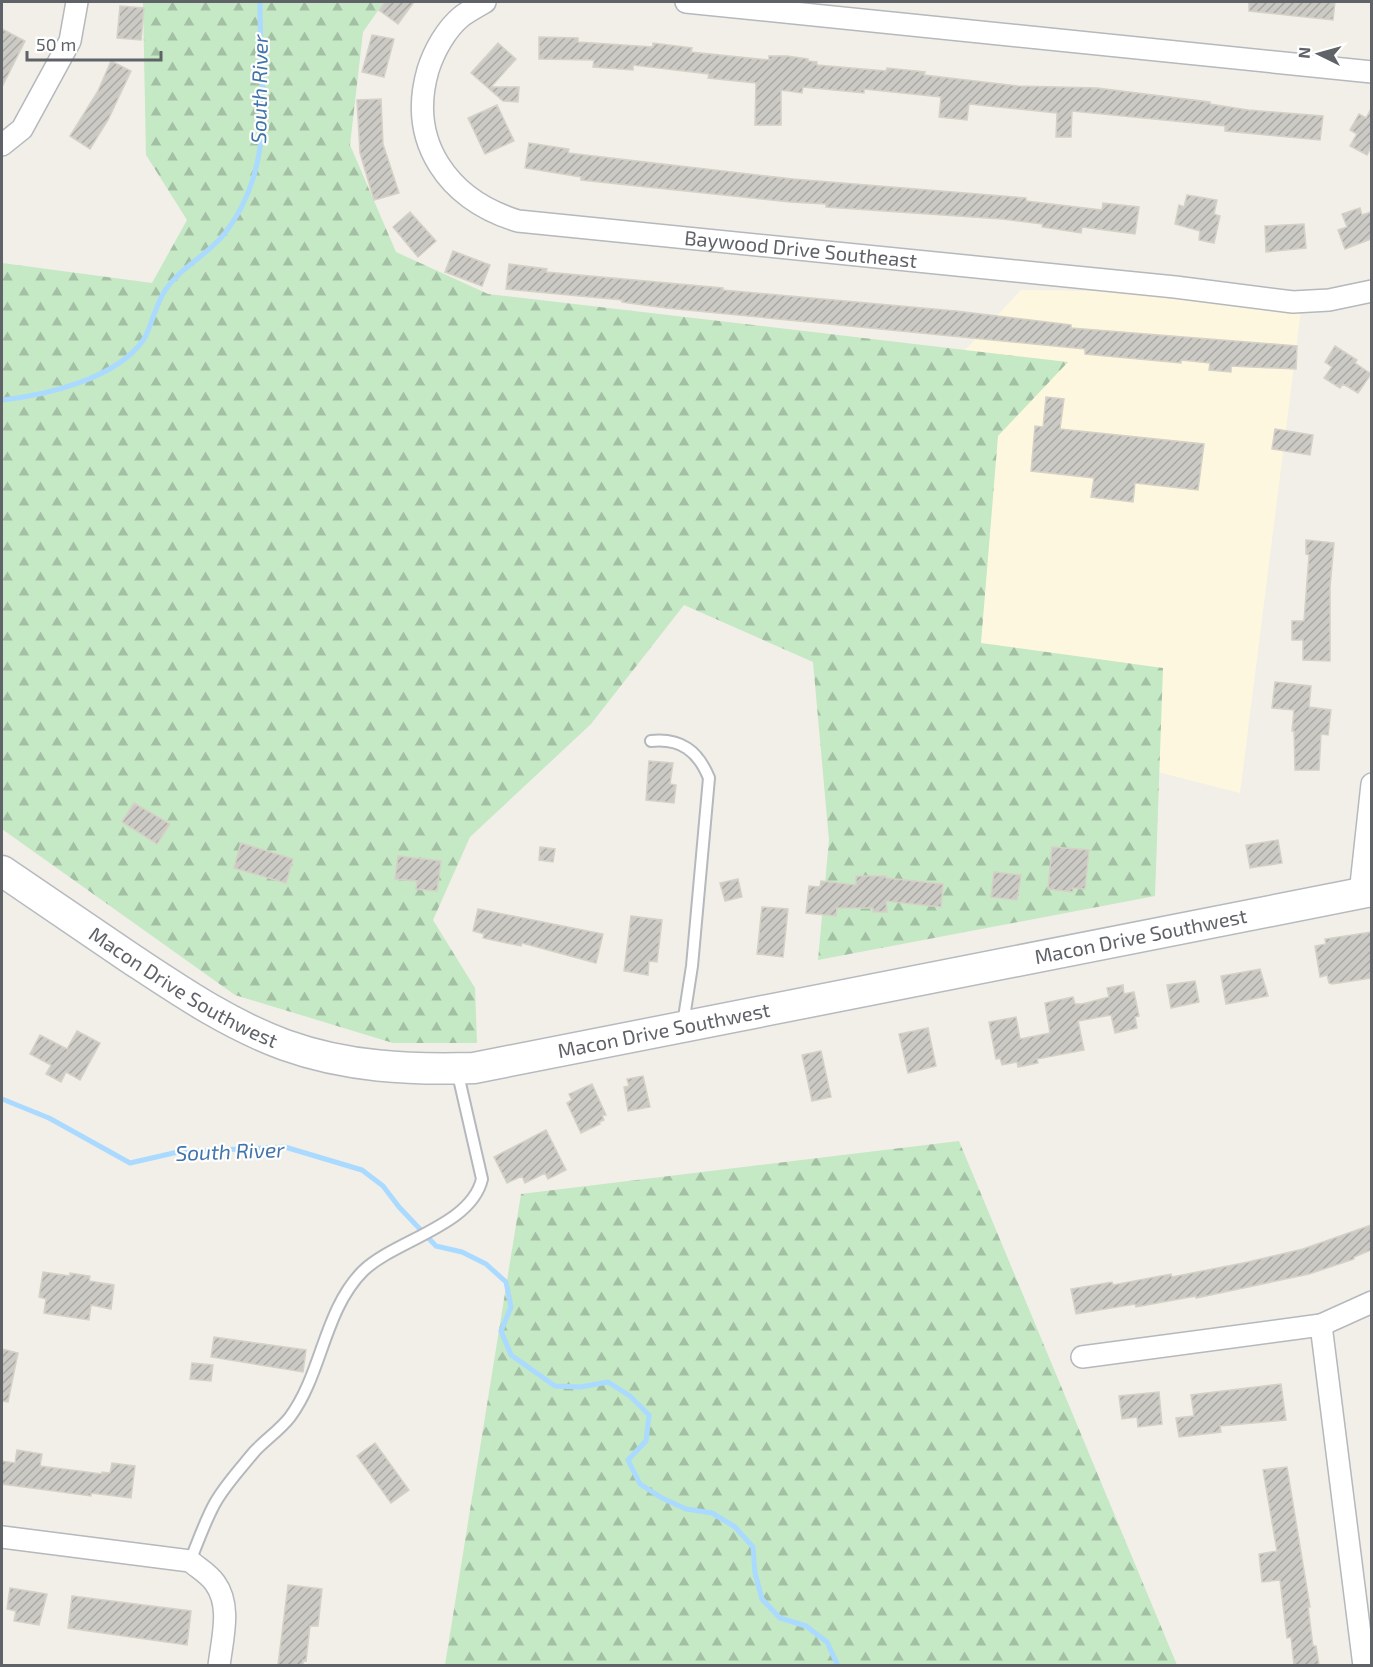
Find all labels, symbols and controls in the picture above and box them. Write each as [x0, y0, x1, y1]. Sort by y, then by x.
scale bar [27, 24, 160, 62]
north arrow [1289, 24, 1349, 84]
text: 50 m [36, 33, 76, 55]
water label: South River [245, 34, 272, 144]
text: N [1294, 46, 1314, 59]
street label: Baywood Drive Southeast [683, 225, 919, 272]
street label: Macon Drive Southwest [1032, 903, 1249, 968]
street label: Macon Drive Southwest [85, 921, 282, 1052]
street label: Macon Drive Southwest [555, 997, 772, 1062]
water label: South River [175, 1136, 286, 1165]

